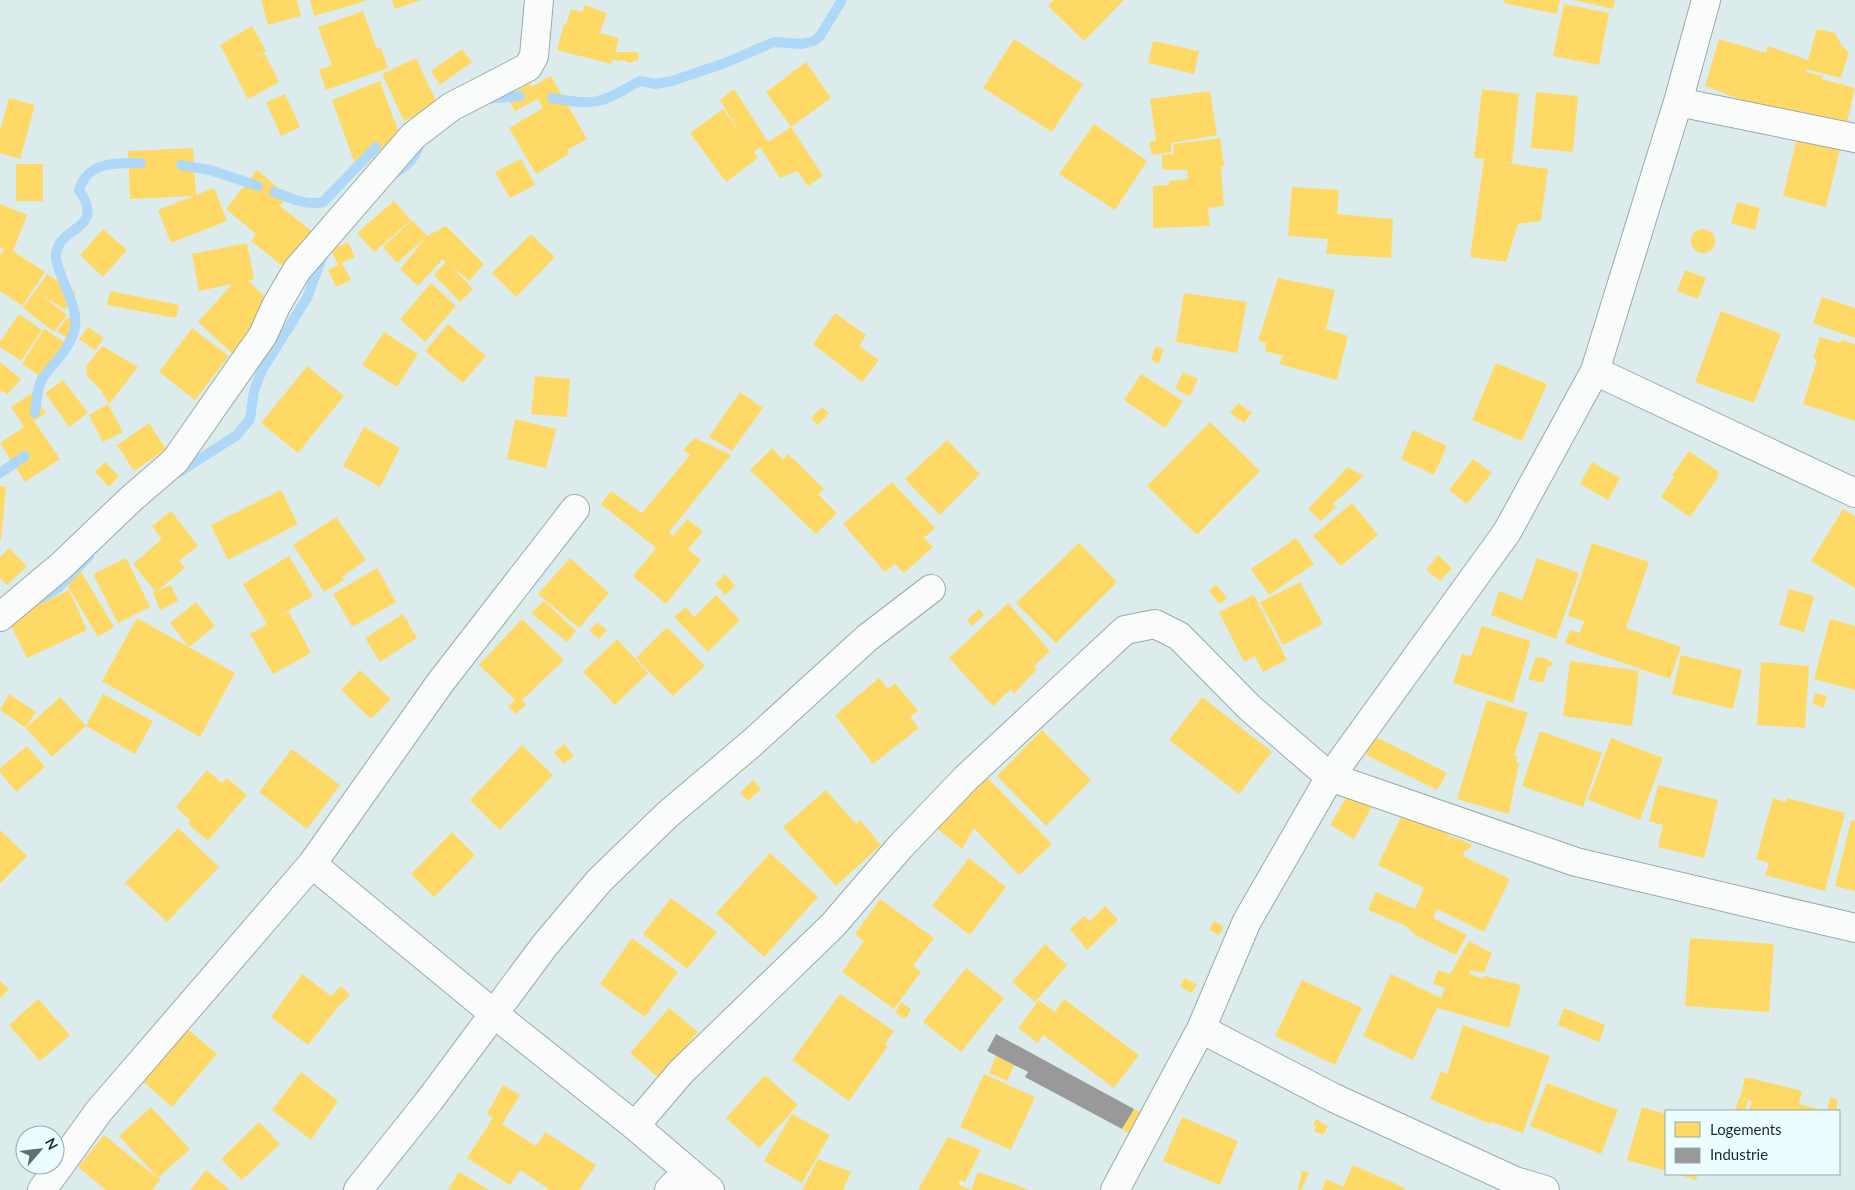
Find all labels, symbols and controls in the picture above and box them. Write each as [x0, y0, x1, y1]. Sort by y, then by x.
legend [1665, 1110, 1840, 1175]
text: Logements [1710, 1120, 1782, 1138]
north arrow [15, 1125, 65, 1175]
text: N [42, 1135, 62, 1152]
text: Industrie [1710, 1145, 1768, 1163]

